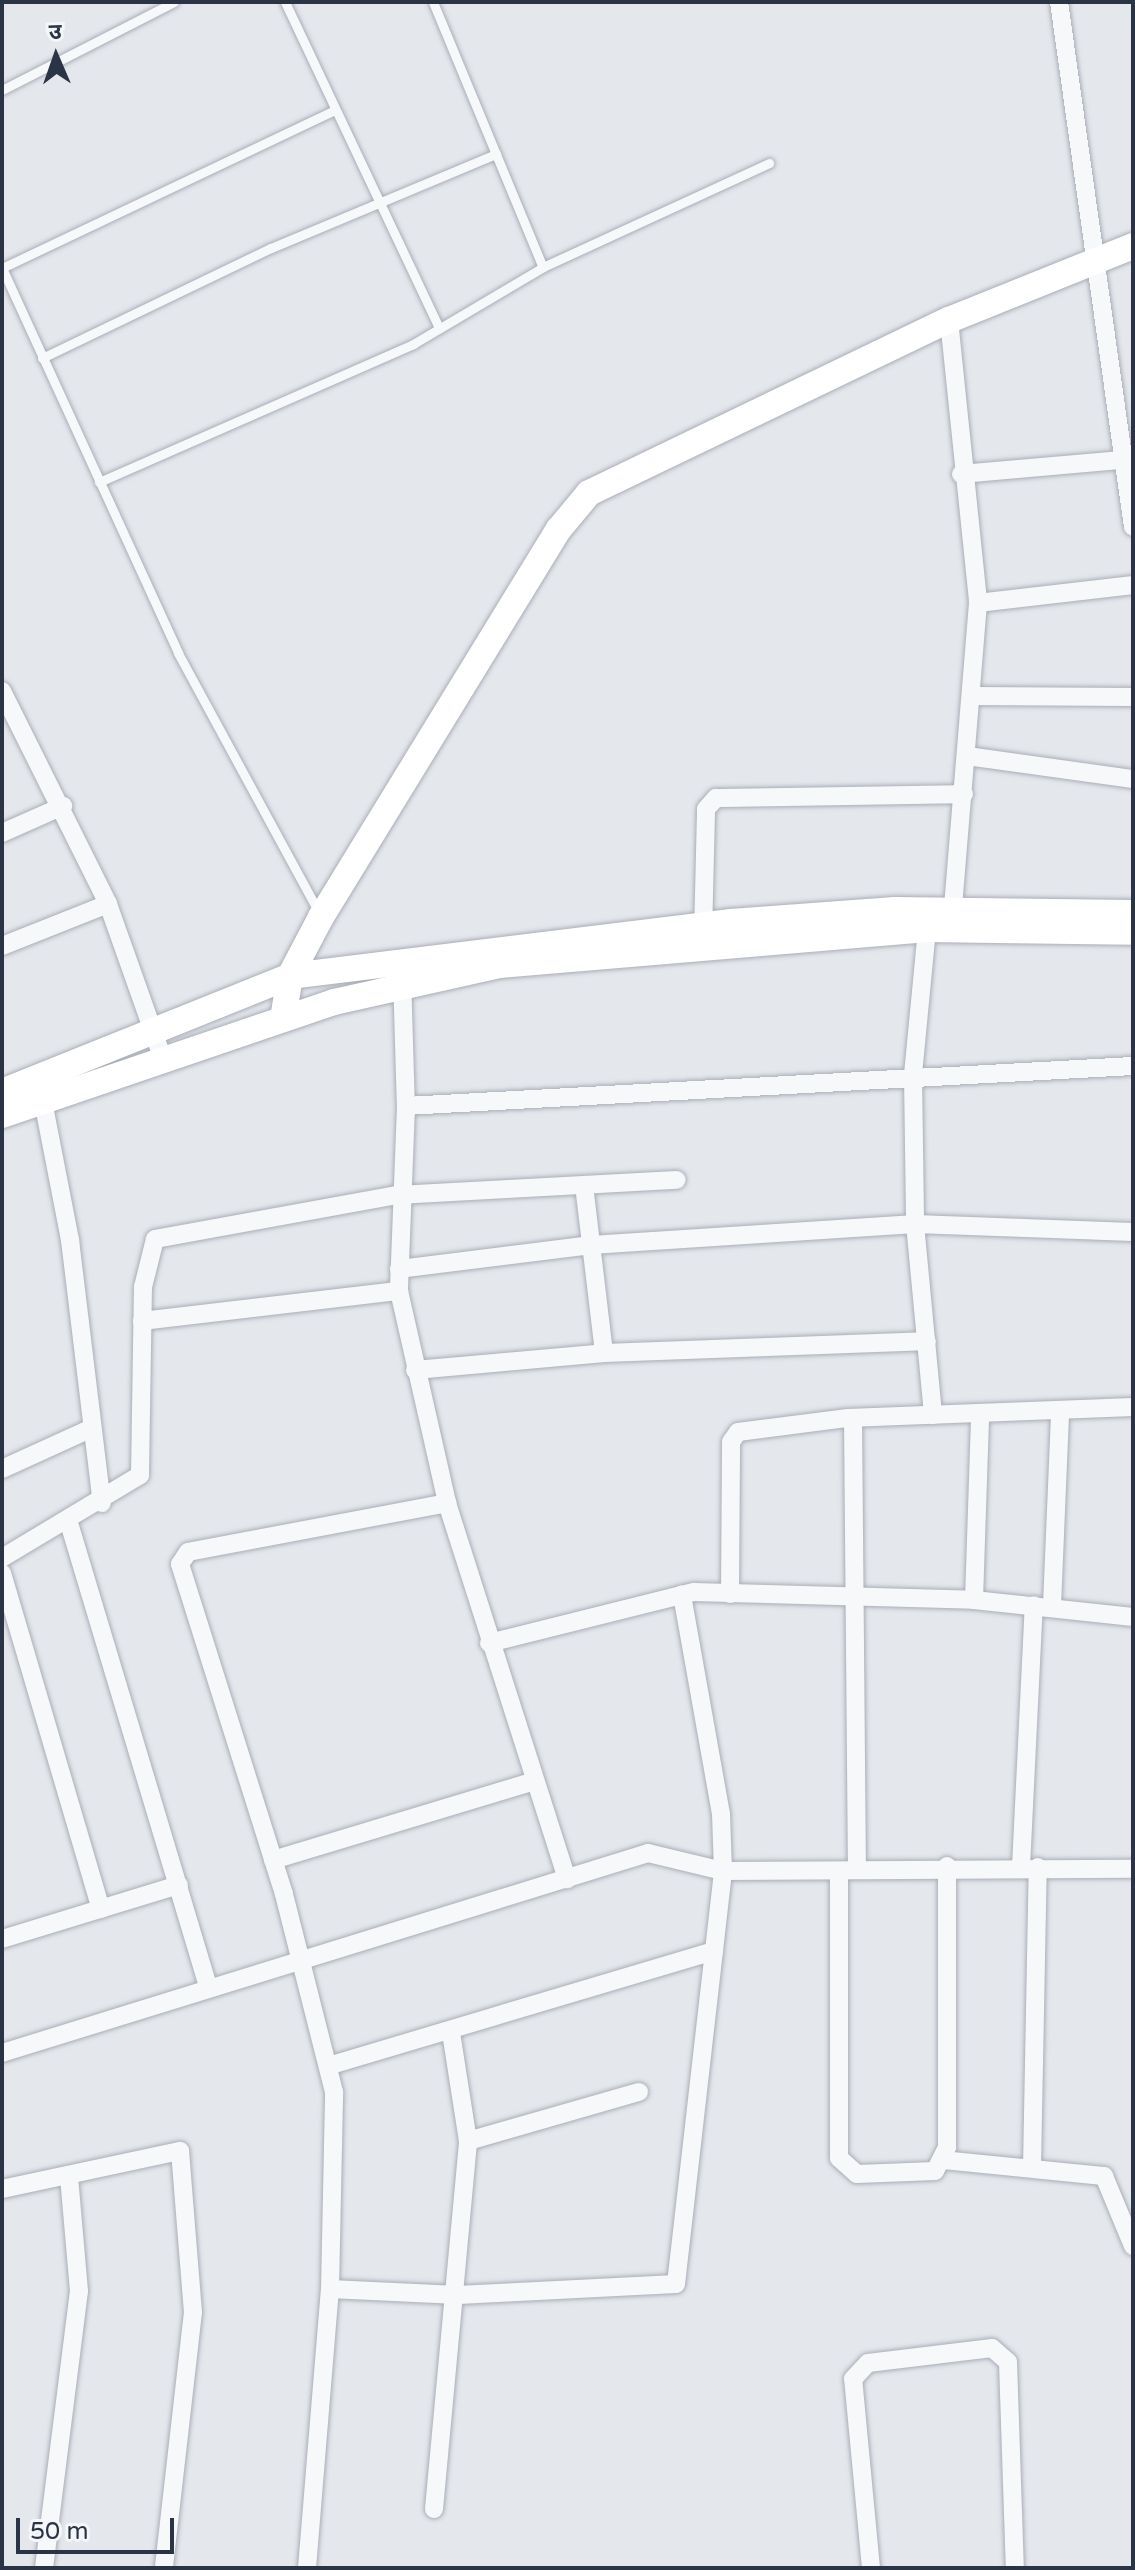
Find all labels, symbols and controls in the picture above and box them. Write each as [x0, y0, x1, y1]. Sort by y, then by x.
north arrow [16, 16, 96, 96]
text: उ [48, 19, 62, 45]
scale bar [20, 2502, 178, 2552]
text: 50 m [30, 2517, 88, 2546]

